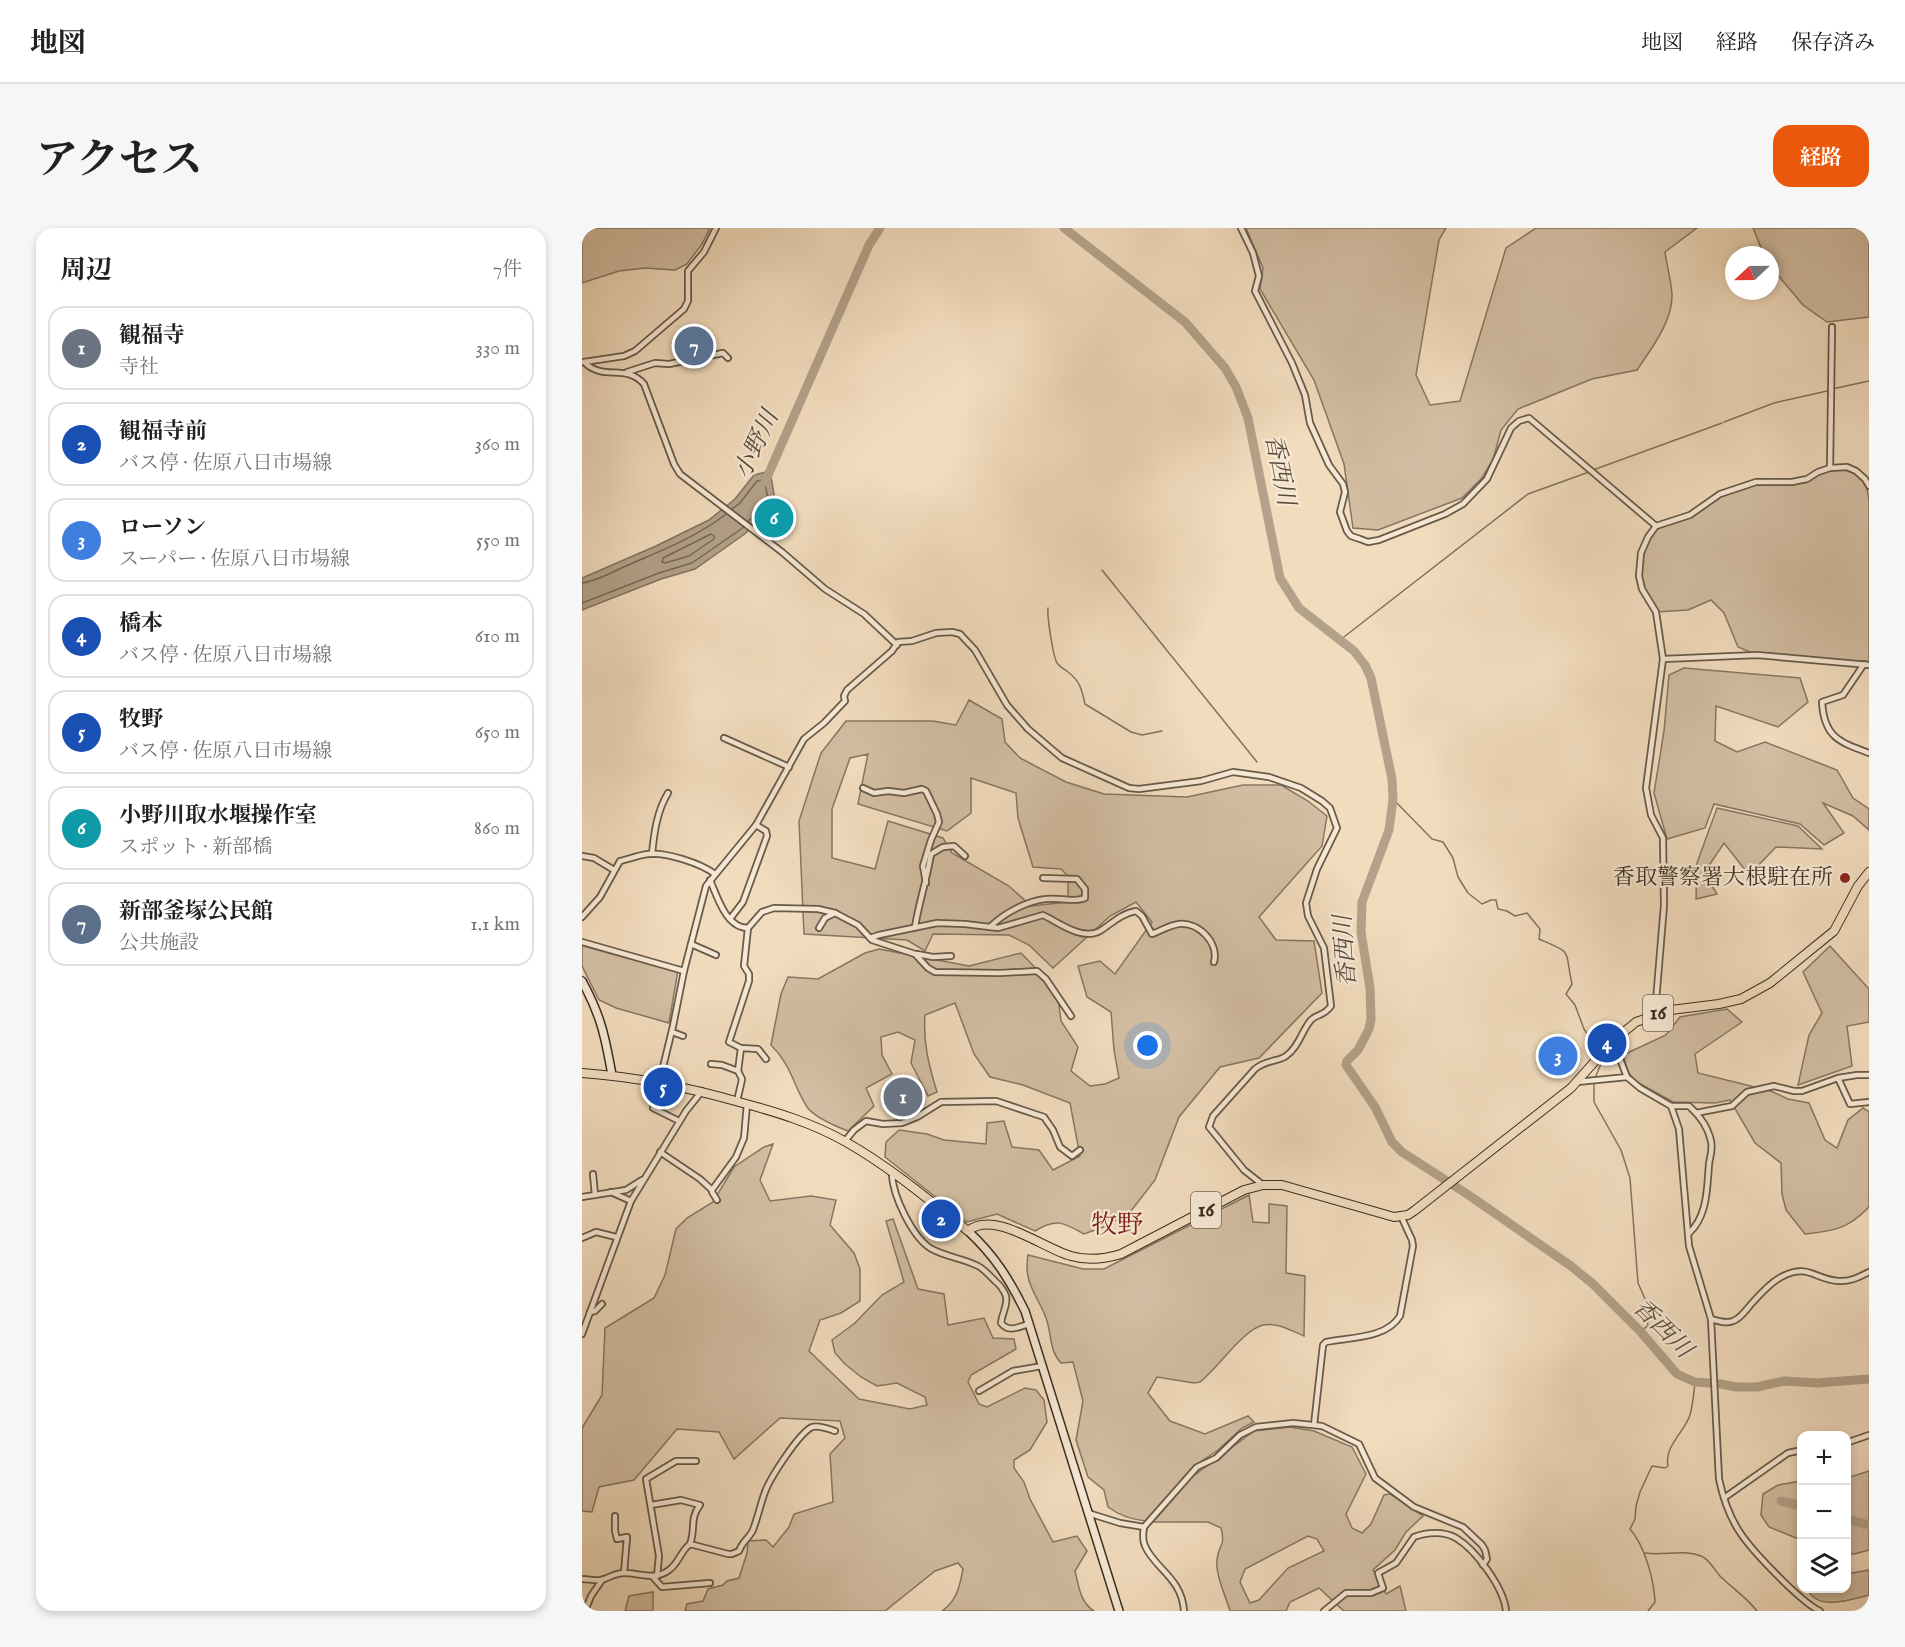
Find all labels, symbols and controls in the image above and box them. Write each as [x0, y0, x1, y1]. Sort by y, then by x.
text: 地図 [30, 27, 86, 62]
text: 地図 [1641, 30, 1683, 57]
text: 経路 [1716, 30, 1758, 57]
text: 保存済み [1791, 30, 1875, 57]
button: 経路 [1773, 125, 1869, 187]
text: アクセス [36, 135, 203, 188]
north arrow [1725, 246, 1779, 300]
text: 周辺 [60, 254, 112, 287]
text: 7件 [493, 257, 522, 282]
text: 観福寺 [119, 322, 185, 350]
pin: 7 [674, 324, 714, 368]
text: 1 [78, 336, 85, 361]
text: 330 m [475, 336, 520, 361]
text: 寺社 [119, 355, 159, 380]
water label: 小野川 [728, 403, 788, 484]
text: 観福寺前 [119, 418, 207, 446]
text: 2 [77, 432, 86, 457]
text: 360 m [474, 432, 520, 457]
water label: 香西川 [1257, 432, 1302, 511]
text: バス停 · 佐原八日市場線 [119, 451, 332, 476]
pin: 6 [754, 496, 794, 540]
text: ローソン [119, 514, 206, 542]
text: 3 [78, 528, 85, 553]
text: 550 m [476, 528, 520, 553]
text: スーパー · 佐原八日市場線 [119, 547, 350, 572]
text: 橋本 [119, 610, 163, 638]
text: 4 [77, 624, 86, 649]
text: 610 m [475, 624, 520, 649]
text: バス停 · 佐原八日市場線 [119, 643, 332, 668]
text: 牧野 [119, 706, 163, 734]
text: 5 [78, 720, 85, 745]
text: 650 m [475, 720, 520, 745]
text: バス停 · 佐原八日市場線 [119, 739, 332, 764]
text: 小野川取水堰操作室 [119, 802, 317, 830]
text: 6 [77, 816, 86, 841]
text: 860 m [474, 816, 520, 841]
text: スポット · 新部橋 [119, 835, 272, 860]
place label: 香取警察署大根駐在所 [1613, 864, 1833, 892]
marker: 香取警察署大根駐在所 [1838, 871, 1852, 885]
text: 新部釜塚公民館 [119, 898, 273, 926]
water label: 香西川 [1328, 911, 1364, 988]
text: 7 [77, 912, 86, 937]
text: 1.1 km [470, 912, 520, 937]
text: 公共施設 [119, 931, 199, 956]
road number: 16 [1643, 995, 1673, 1031]
pin: 4 [1588, 1020, 1626, 1066]
your location [1133, 1031, 1162, 1060]
pin: 3 [1538, 1034, 1578, 1078]
pin: 5 [644, 1064, 682, 1110]
pin: 1 [884, 1074, 922, 1120]
road number: 16 [1191, 1192, 1221, 1228]
pin: 2 [922, 1196, 960, 1242]
district label: 牧野 [1091, 1209, 1143, 1242]
water label: 香西川 [1626, 1293, 1701, 1368]
map controls [1797, 1431, 1851, 1593]
button: + [1797, 1431, 1851, 1485]
button: − [1797, 1485, 1851, 1539]
button: layers [1797, 1539, 1851, 1593]

